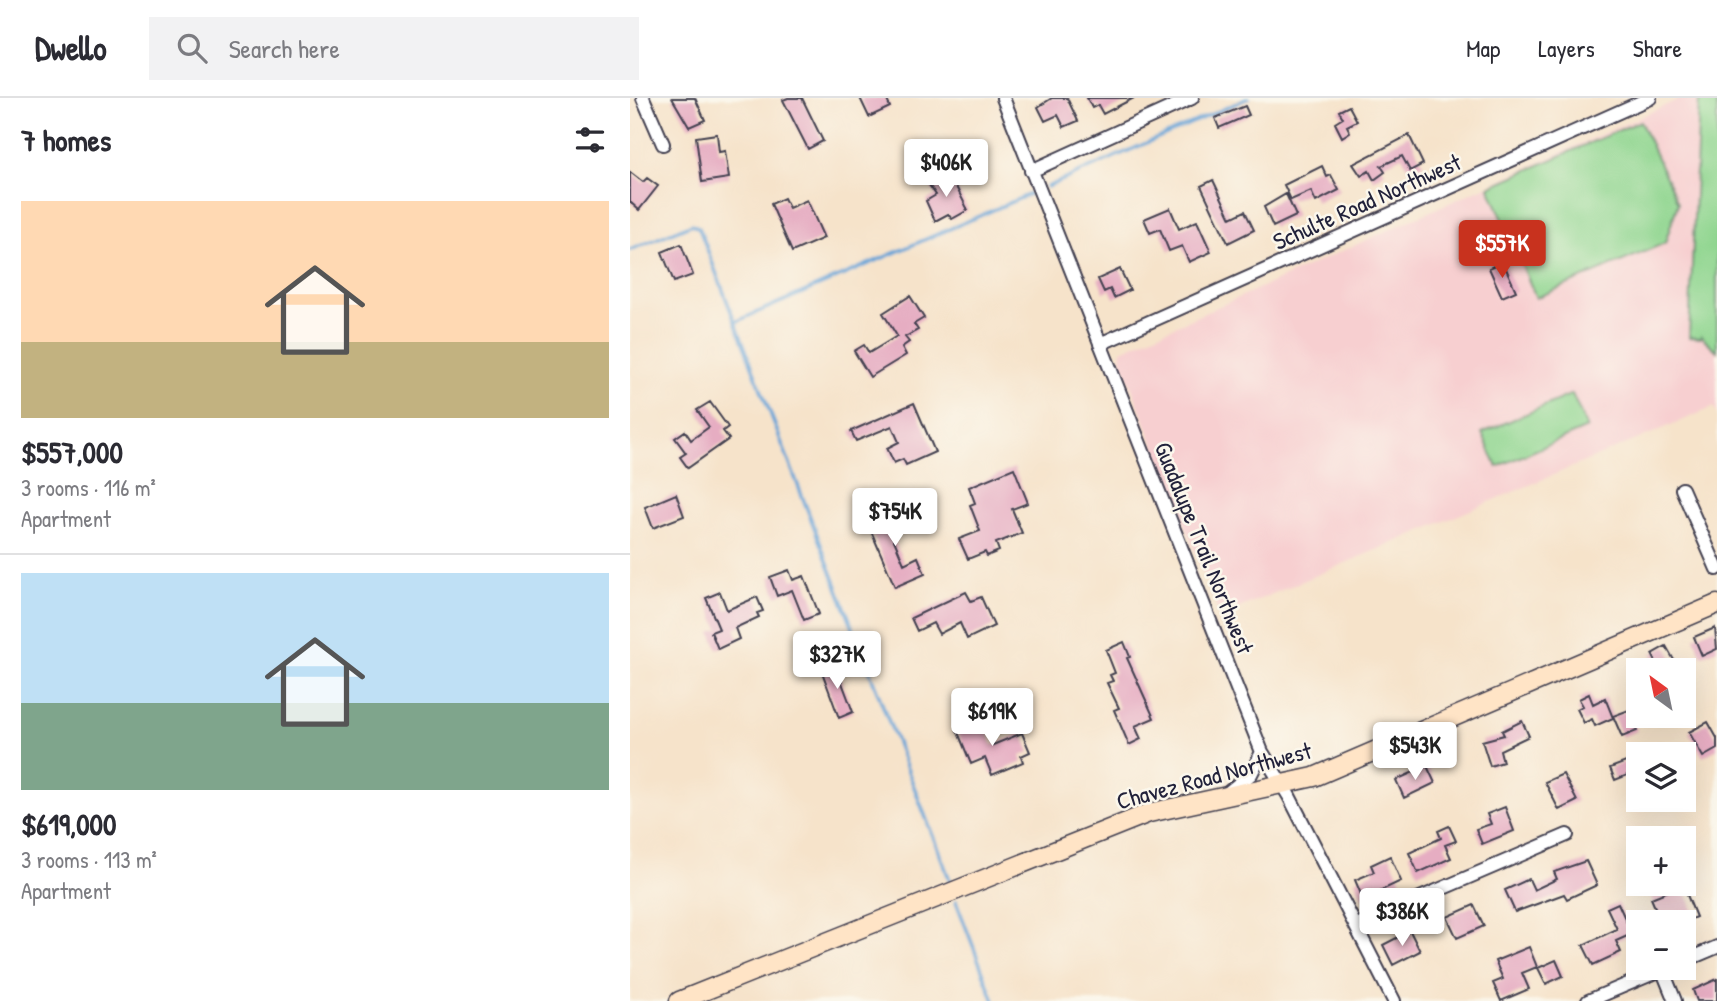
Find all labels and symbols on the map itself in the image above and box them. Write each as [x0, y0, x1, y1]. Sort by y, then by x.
pin: $406K [897, 140, 995, 199]
street label: Schulte Road Northwest [1267, 145, 1466, 257]
pin: $557K [1453, 220, 1551, 280]
street label: Guadalupe Trail Northwest [1148, 437, 1262, 659]
pin: $754K [846, 489, 944, 548]
pin: $327K [788, 632, 886, 691]
north arrow [1626, 658, 1696, 728]
pin: $619K [943, 688, 1041, 748]
pin: $543K [1366, 722, 1464, 782]
street label: Chavez Road Northwest [1113, 733, 1315, 816]
pin: $386K [1353, 888, 1451, 948]

